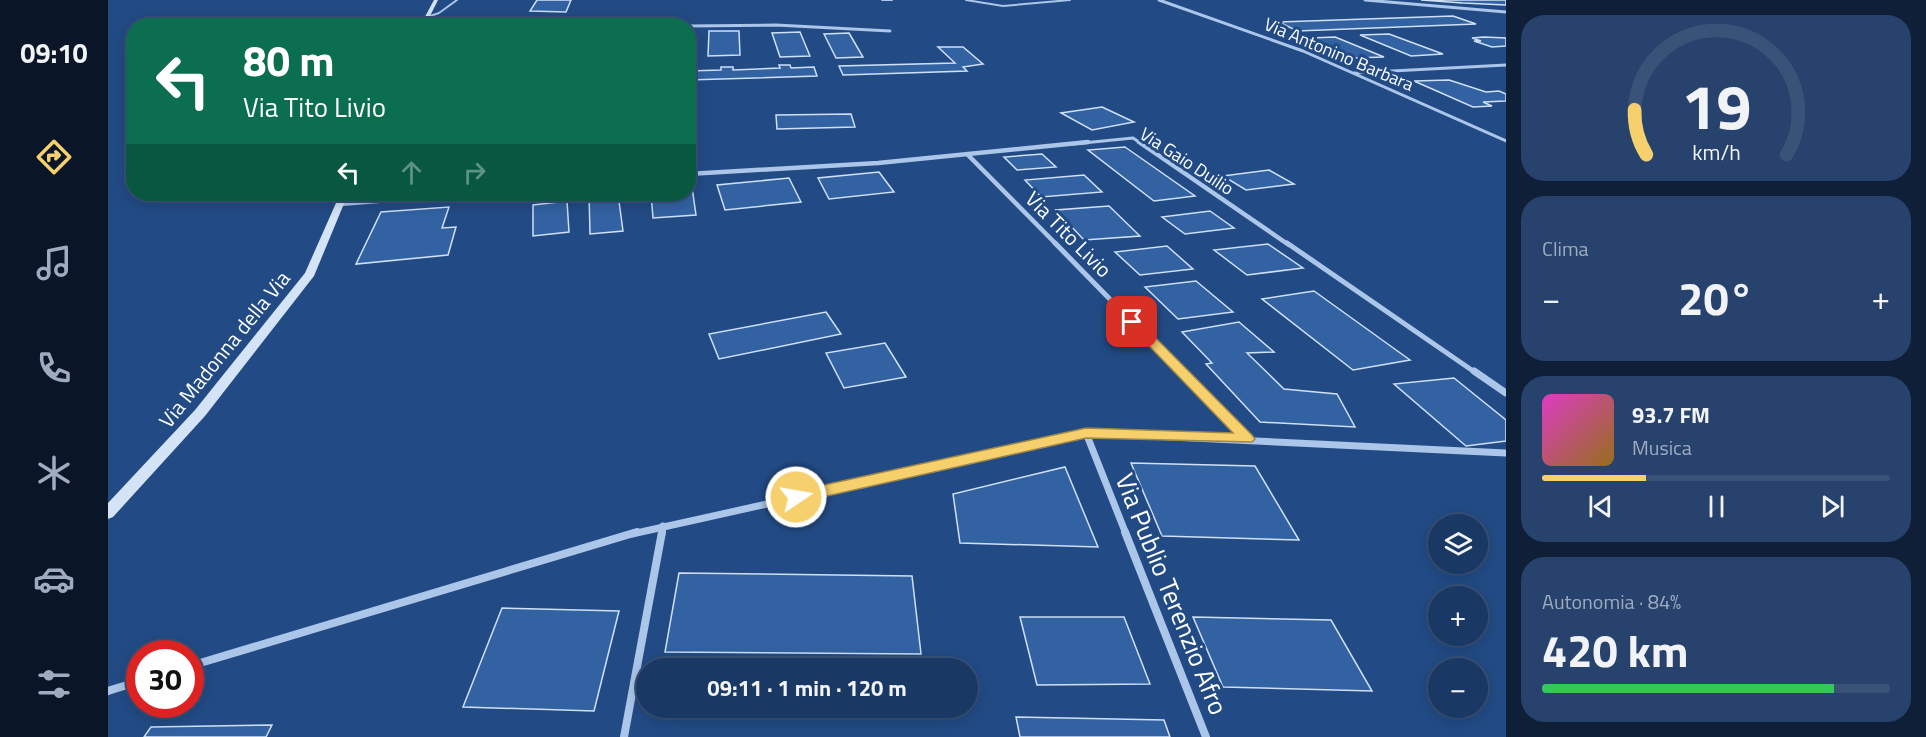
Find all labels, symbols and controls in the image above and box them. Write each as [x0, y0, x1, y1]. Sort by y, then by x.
street label: Via Antonino Barbara [1260, 10, 1418, 98]
text: 80 m [243, 28, 335, 92]
text: 09:10 [20, 32, 88, 73]
icon: left [144, 42, 222, 120]
text: 19 [1681, 58, 1751, 153]
text: Via Tito Livio [243, 86, 386, 127]
street label: Via Gaio Duilio [1135, 120, 1239, 202]
icon: directions [33, 136, 75, 178]
text: km/h [1692, 136, 1740, 168]
icon: left [332, 156, 365, 189]
icon: ahead [395, 156, 428, 189]
icon: right [458, 156, 491, 189]
street label: Via Tito Livio [1018, 183, 1120, 285]
text: Clima [1542, 233, 1589, 264]
icon: music [33, 242, 75, 284]
street label: Via Madonna della Via [151, 263, 298, 434]
text: 20° [1678, 264, 1754, 332]
text: − [1542, 273, 1560, 323]
text: + [1872, 273, 1890, 323]
pin [1106, 296, 1157, 347]
icon: arrive [1115, 305, 1148, 338]
icon: phone [33, 347, 75, 389]
text: 93.7 FM [1632, 398, 1710, 432]
text: Musica [1632, 432, 1692, 463]
icon: climate [33, 452, 75, 494]
position arrow [764, 465, 828, 529]
street label: Via Publio Terenzio Afro [1106, 467, 1238, 721]
icon: previous [1584, 490, 1617, 523]
icon: pause [1700, 490, 1733, 523]
icon: next [1816, 490, 1849, 523]
map controls [1428, 514, 1488, 718]
button: layers [1428, 514, 1488, 574]
icon: car [33, 558, 75, 600]
button: + [1428, 586, 1488, 646]
text: Autonomia · 84% [1542, 586, 1681, 617]
text: 420 km [1542, 616, 1688, 684]
speed limit sign: 30 [126, 640, 204, 718]
button: − [1428, 658, 1488, 718]
icon: filters [33, 663, 75, 705]
text: 09:11 · 1 min · 120 m [707, 671, 907, 705]

